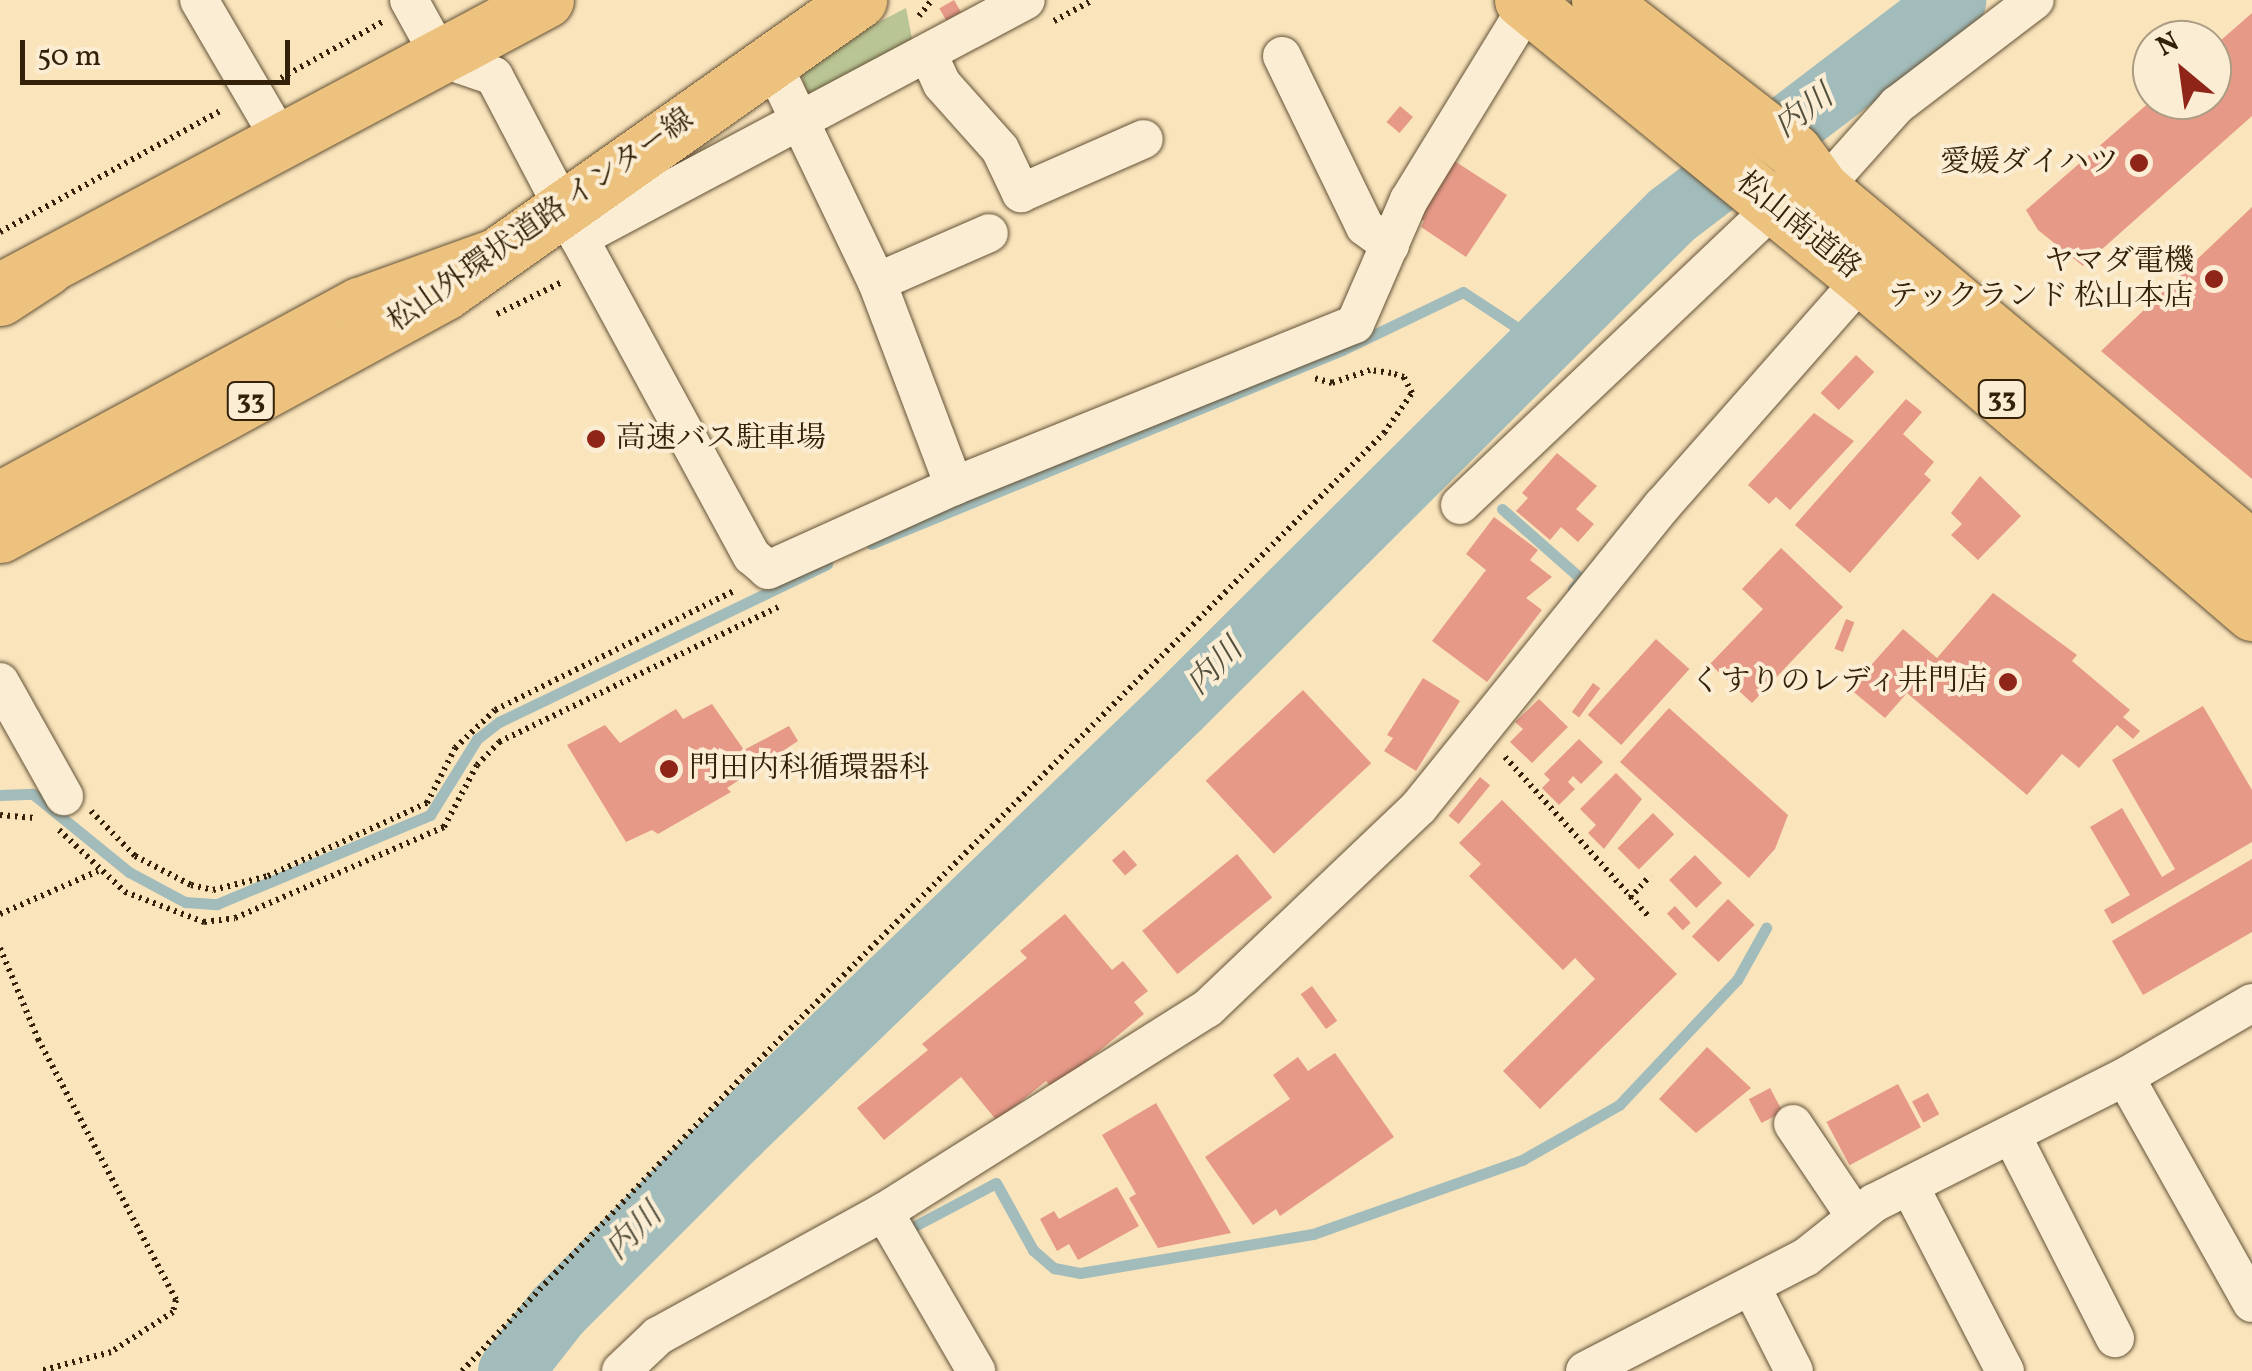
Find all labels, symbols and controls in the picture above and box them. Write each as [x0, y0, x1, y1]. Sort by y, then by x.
scale bar [25, 20, 295, 82]
north arrow [2132, 20, 2232, 120]
text: N [2150, 23, 2187, 67]
text: 50 m [37, 36, 101, 78]
water label: 内川 [1768, 78, 1842, 148]
street label: 松山外環状道路 インター線 [381, 101, 701, 341]
place label: 愛媛ダイハツ [1939, 145, 2119, 181]
marker: 愛媛ダイハツ [2128, 152, 2150, 174]
street label: 松山南道路 [1728, 165, 1868, 287]
place label: ヤマダ電機 テックランド 松山本店 [1888, 244, 2194, 314]
marker: ヤマダ電機 テックランド 松山本店 [2203, 268, 2225, 290]
road number: 33 [1977, 376, 2027, 422]
road number: 33 [226, 378, 276, 424]
place label: 高速バス駐車場 [616, 421, 826, 457]
marker: 高速バス駐車場 [585, 428, 607, 450]
water label: 内川 [1180, 632, 1252, 704]
place label: くすりのレディ井門店 [1688, 664, 1988, 700]
marker: くすりのレディ井門店 [1997, 671, 2019, 693]
place label: 門田内科循環器科 [689, 751, 929, 787]
marker: 門田内科循環器科 [658, 758, 680, 780]
water label: 内川 [599, 1197, 671, 1269]

